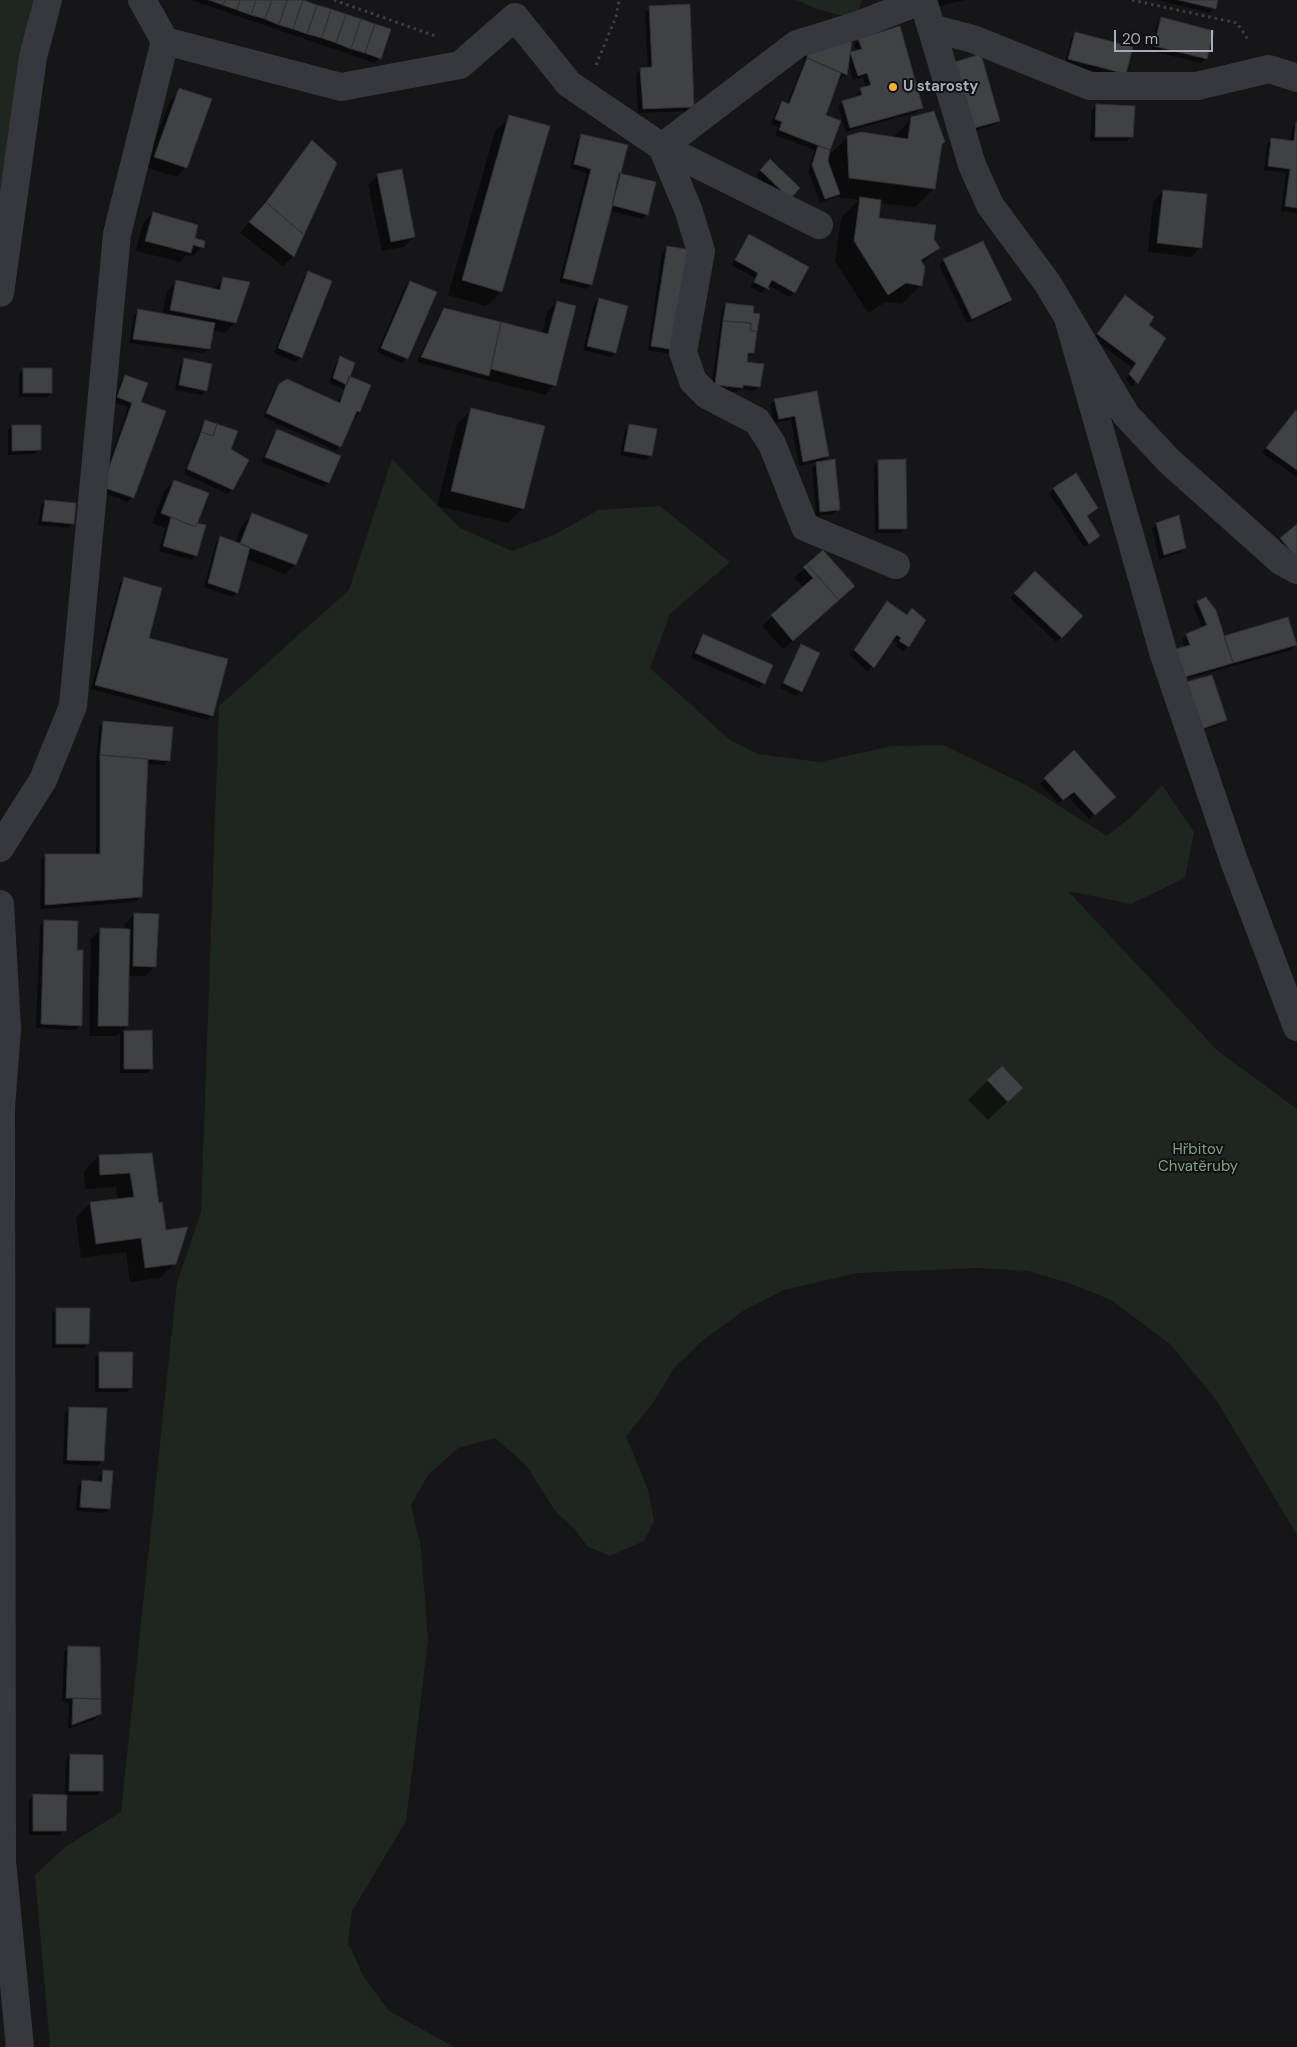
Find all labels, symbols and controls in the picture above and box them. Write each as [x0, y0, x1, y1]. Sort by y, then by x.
scale bar [1117, 20, 1216, 52]
text: 20 m [1122, 29, 1158, 49]
place label: U starosty [903, 78, 978, 96]
marker: U starosty [887, 81, 899, 93]
park label: Hřbitov Chvatěruby [1158, 1141, 1238, 1176]

